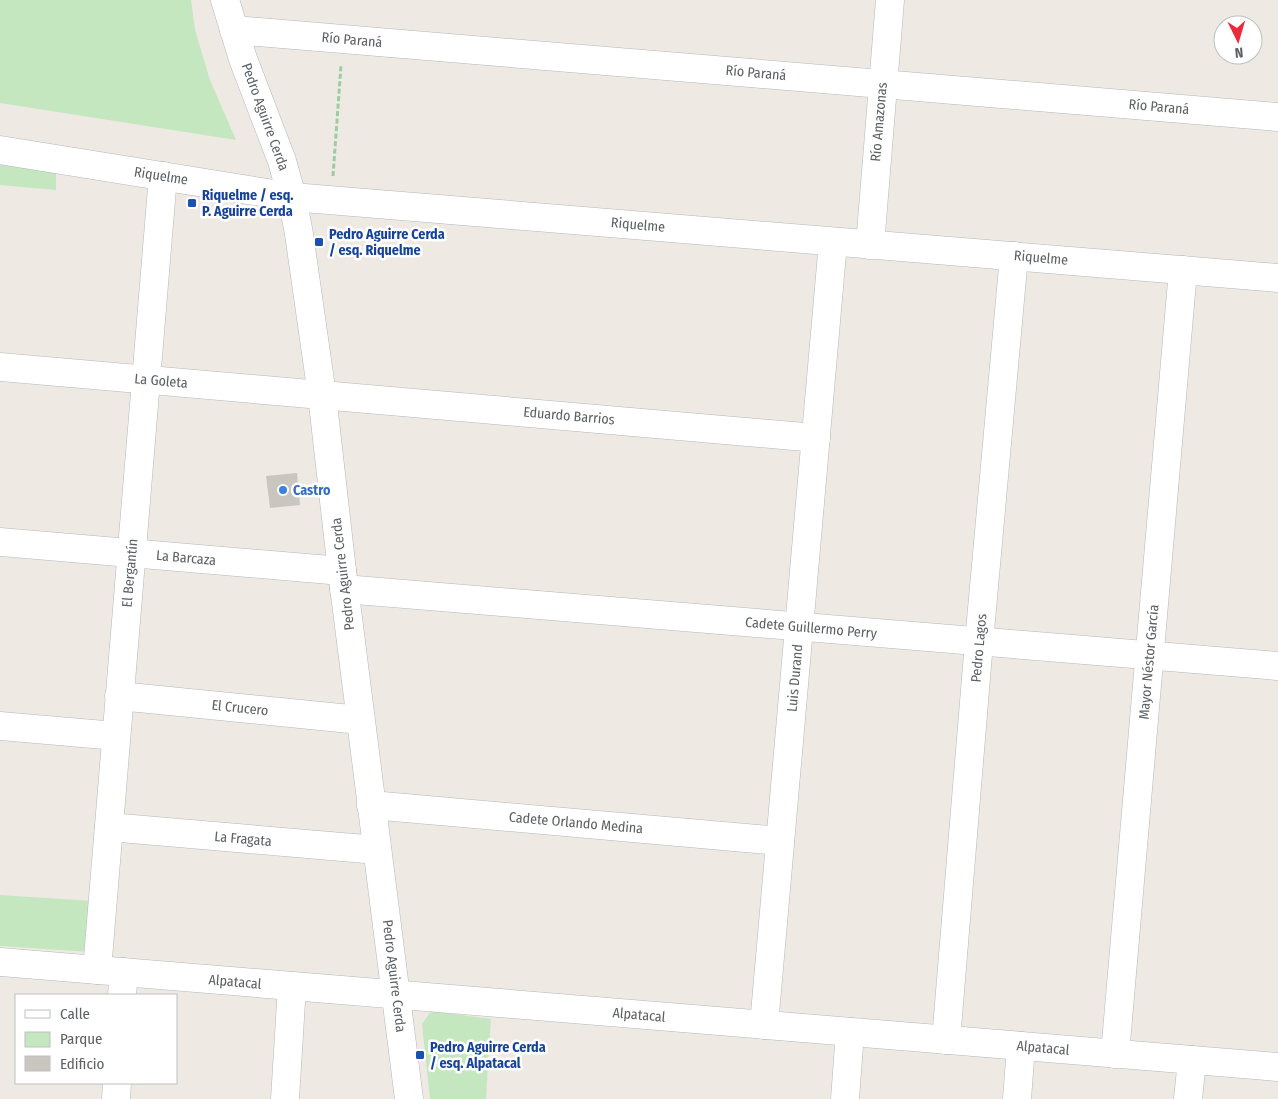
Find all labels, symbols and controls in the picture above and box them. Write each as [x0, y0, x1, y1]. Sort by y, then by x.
north arrow [1213, 15, 1263, 65]
street label: Río Paraná [321, 29, 383, 51]
text: N [1234, 44, 1244, 61]
street label: Pedro Aguirre Cerda [238, 61, 292, 173]
street label: Río Paraná [725, 62, 787, 84]
street label: Río Amazonas [867, 82, 891, 162]
street label: Río Paraná [1128, 96, 1190, 118]
street label: Riquelme [133, 163, 189, 189]
place label: Riquelme / esq. P. Aguirre Cerda [202, 187, 294, 220]
marker: Riquelme / esq. P. Aguirre Cerda [186, 197, 198, 209]
street label: Riquelme [610, 214, 666, 236]
place label: Pedro Aguirre Cerda / esq. Riquelme [329, 226, 445, 259]
marker: Pedro Aguirre Cerda / esq. Riquelme [313, 236, 325, 248]
street label: Riquelme [1013, 247, 1069, 269]
street label: La Goleta [134, 370, 189, 392]
street label: Eduardo Barrios [523, 404, 615, 428]
place label: Castro [293, 482, 331, 499]
marker: Castro [277, 484, 289, 496]
street label: Pedro Aguirre Cerda [328, 517, 358, 631]
street label: El Bergantín [119, 538, 141, 608]
street label: La Barcaza [155, 547, 217, 569]
street label: Mayor Néstor García [1136, 604, 1163, 720]
street label: Pedro Lagos [968, 613, 990, 683]
street label: Cadete Guillermo Perry [744, 614, 878, 642]
street label: Luis Durand [784, 644, 806, 712]
street label: El Crucero [211, 697, 269, 719]
street label: Cadete Orlando Medina [508, 809, 644, 837]
street label: La Fragata [214, 828, 273, 850]
street label: Pedro Aguirre Cerda [379, 919, 409, 1033]
street label: Alpatacal [208, 971, 262, 993]
legend [15, 994, 178, 1084]
street label: Alpatacal [612, 1004, 666, 1026]
text: Calle [60, 1005, 90, 1023]
text: Parque [60, 1030, 103, 1048]
street label: Alpatacal [1016, 1037, 1070, 1059]
place label: Pedro Aguirre Cerda / esq. Alpatacal [430, 1039, 546, 1072]
marker: Pedro Aguirre Cerda / esq. Alpatacal [414, 1049, 426, 1061]
text: Edificio [60, 1055, 105, 1073]

